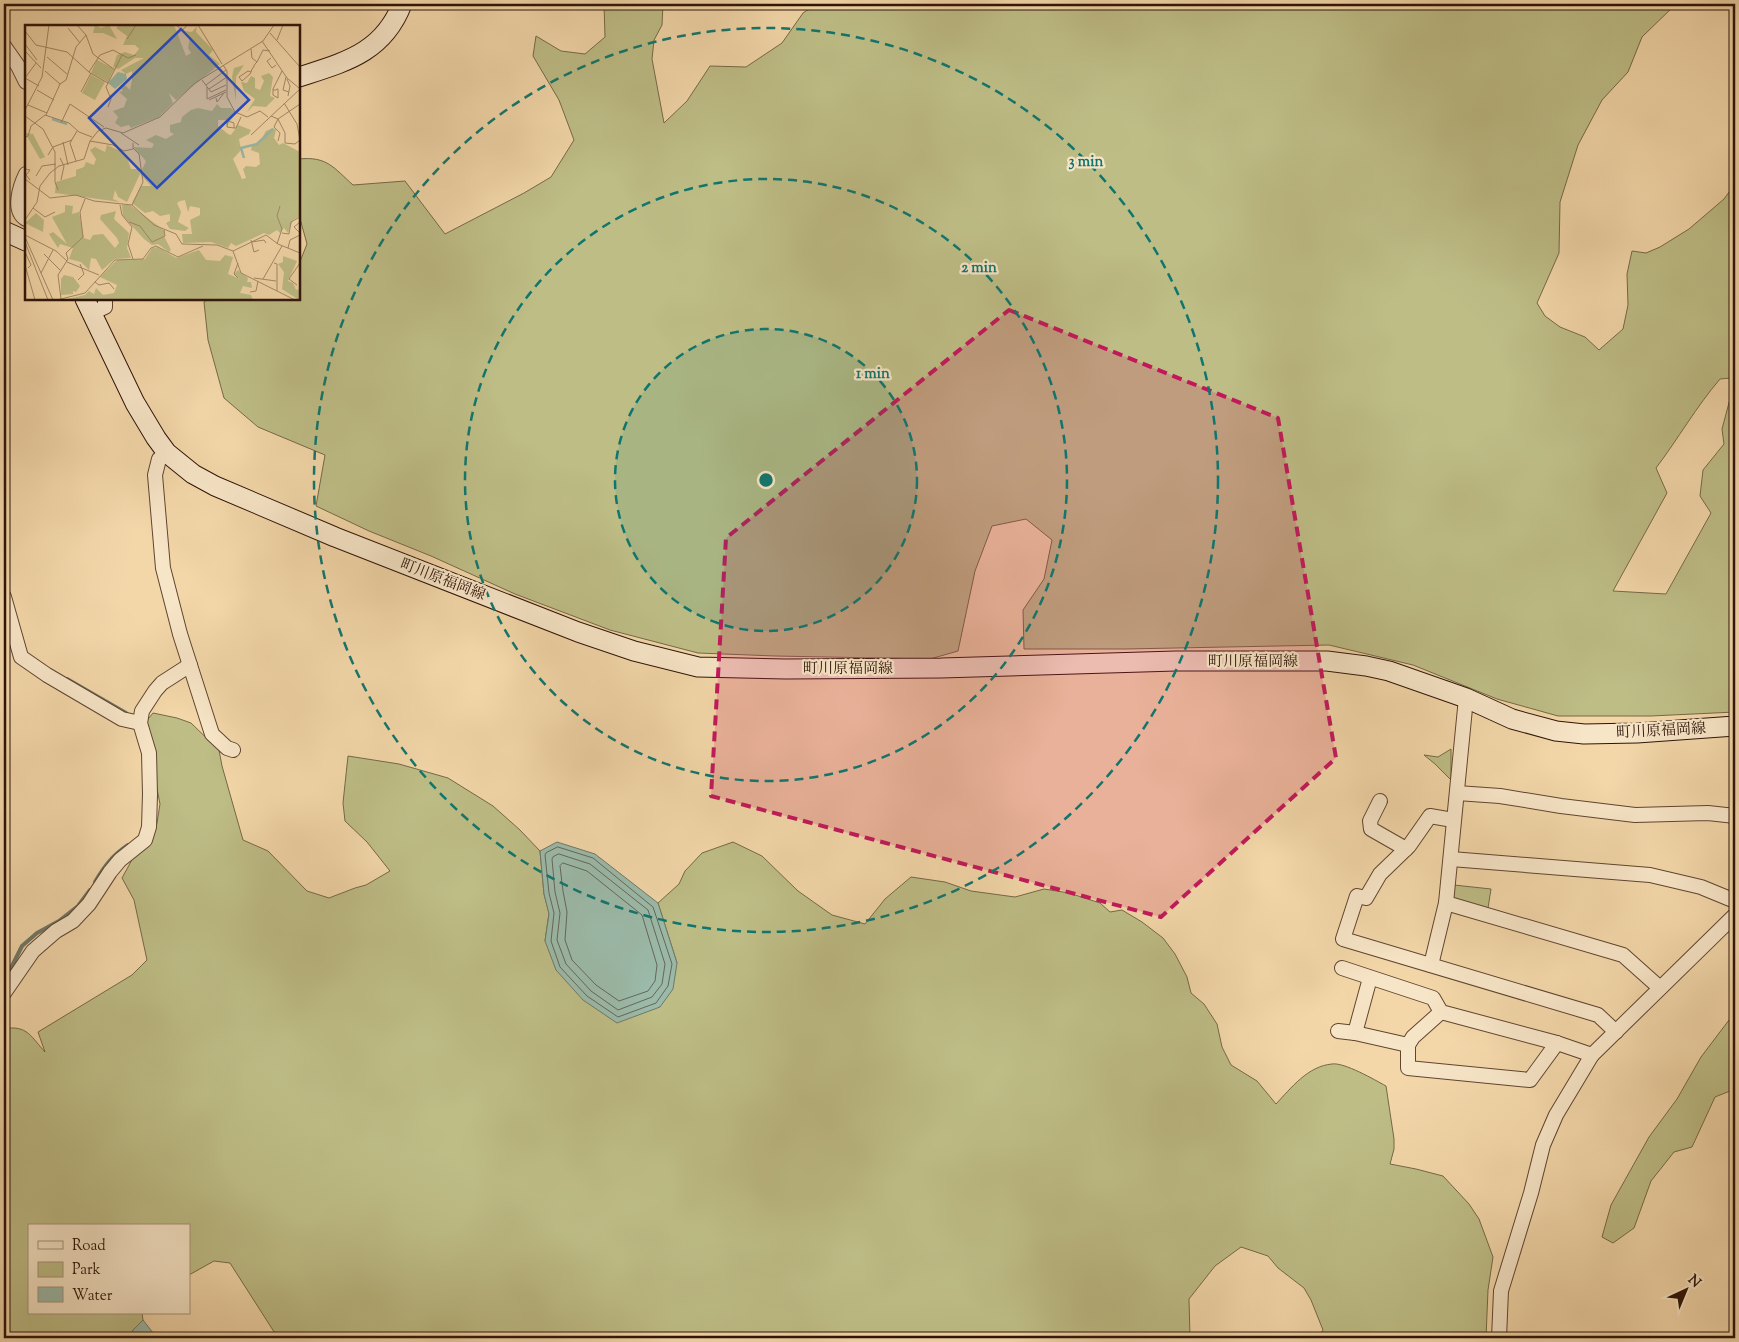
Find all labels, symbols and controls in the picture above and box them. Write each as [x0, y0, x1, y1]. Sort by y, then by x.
inset map [25, 25, 300, 300]
text: 3 min [1069, 152, 1104, 173]
text: 2 min [961, 258, 997, 279]
text: 1 min [856, 364, 890, 385]
centre of rings [757, 471, 775, 489]
street label: 町川原福岡線 [397, 554, 488, 606]
street label: 町川原福岡線 [1208, 652, 1298, 673]
street label: 町川原福岡線 [803, 659, 893, 680]
street label: 町川原福岡線 [1616, 719, 1707, 744]
legend [28, 1224, 190, 1314]
text: Road [72, 1236, 106, 1257]
text: Park [72, 1260, 101, 1281]
north arrow [1662, 1264, 1712, 1314]
text: N [1683, 1271, 1705, 1293]
text: Water [72, 1286, 113, 1307]

